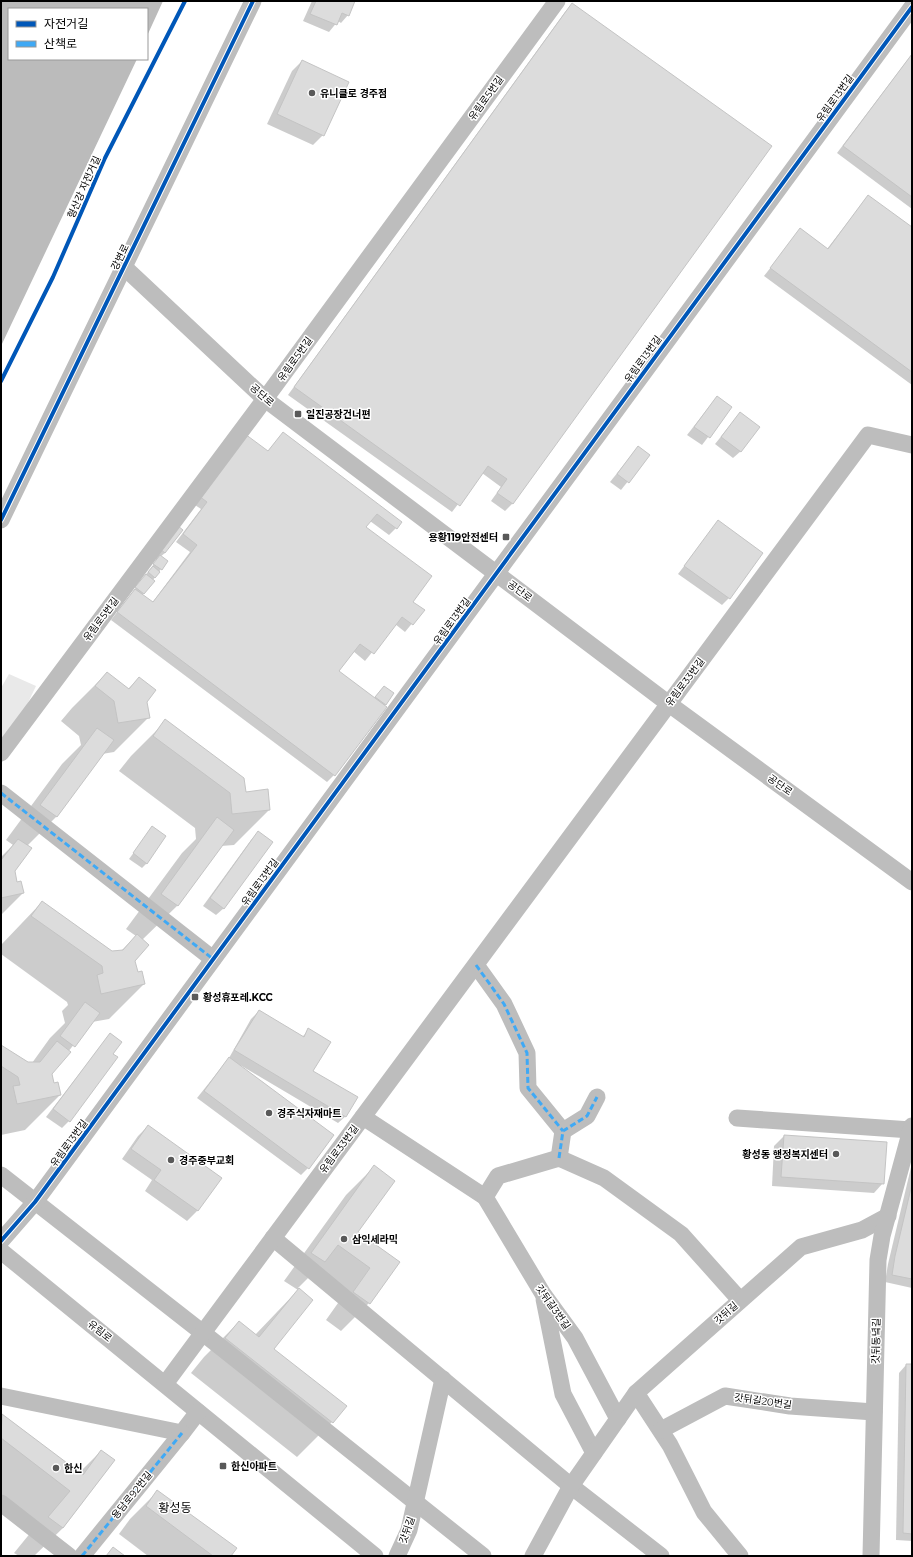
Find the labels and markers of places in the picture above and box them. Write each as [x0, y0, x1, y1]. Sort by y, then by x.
place label: 유니클로 경주점 [320, 87, 387, 100]
marker: 유니클로 경주점 [307, 88, 317, 98]
place label: 일진공장건너편 [306, 408, 370, 421]
marker: 일진공장건너편 [293, 409, 303, 419]
place label: 용황119안전센터 [429, 531, 498, 544]
marker: 용황119안전센터 [501, 532, 511, 542]
place label: 황성휴포레.KCC [203, 991, 274, 1004]
marker: 황성휴포레.KCC [190, 992, 200, 1002]
place label: 경주식자재마트 [277, 1107, 341, 1120]
marker: 경주식자재마트 [264, 1108, 274, 1118]
place label: 황성동 행정복지센터 [742, 1148, 828, 1161]
marker: 황성동 행정복지센터 [831, 1149, 841, 1159]
place label: 경주중부교회 [179, 1154, 234, 1167]
marker: 경주중부교회 [166, 1155, 176, 1165]
place label: 삼익세라믹 [352, 1233, 398, 1246]
marker: 삼익세라믹 [339, 1234, 349, 1244]
place label: 한신아파트 [231, 1460, 277, 1473]
marker: 한신아파트 [218, 1461, 228, 1471]
place label: 한신 [64, 1462, 82, 1475]
marker: 한신 [51, 1463, 61, 1473]

